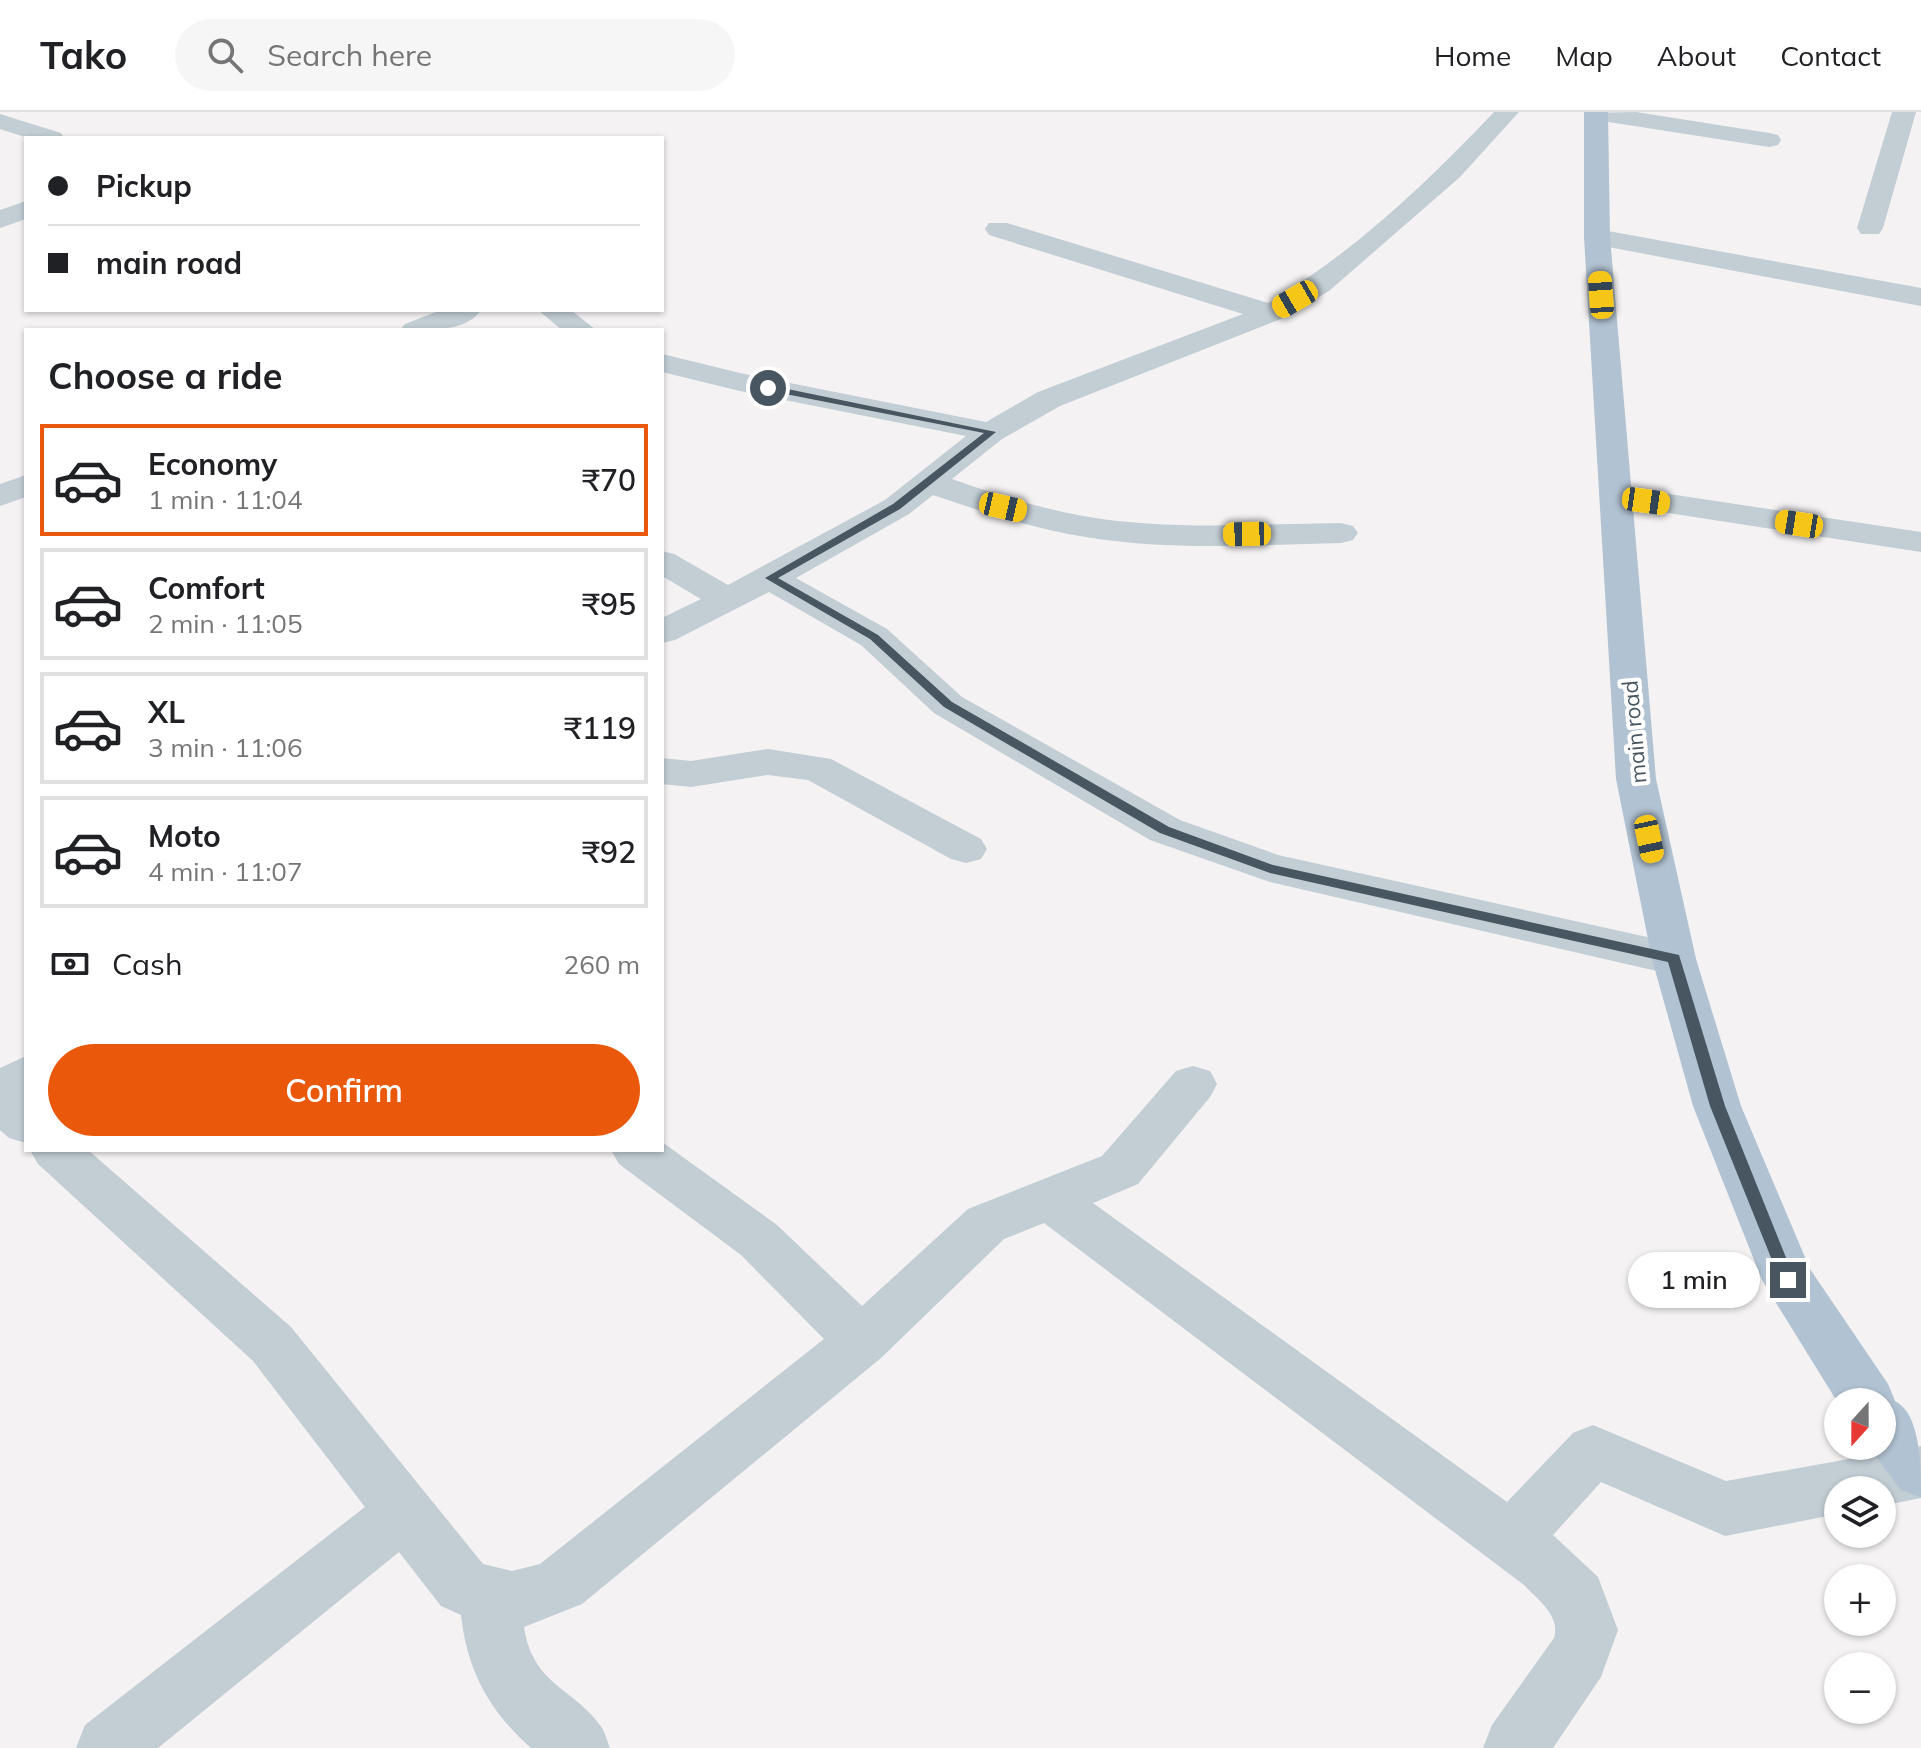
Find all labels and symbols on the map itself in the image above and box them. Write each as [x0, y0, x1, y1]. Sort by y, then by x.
car [1587, 270, 1615, 320]
car [1268, 277, 1322, 321]
route start [750, 370, 786, 406]
car [1621, 486, 1671, 516]
car [977, 490, 1029, 524]
car [1773, 508, 1825, 540]
car [1223, 522, 1271, 546]
street label: main road [1616, 679, 1652, 785]
car [1632, 813, 1666, 865]
callout: 1 min [1628, 1252, 1760, 1308]
route end [1770, 1262, 1806, 1298]
north arrow [1824, 1388, 1896, 1460]

